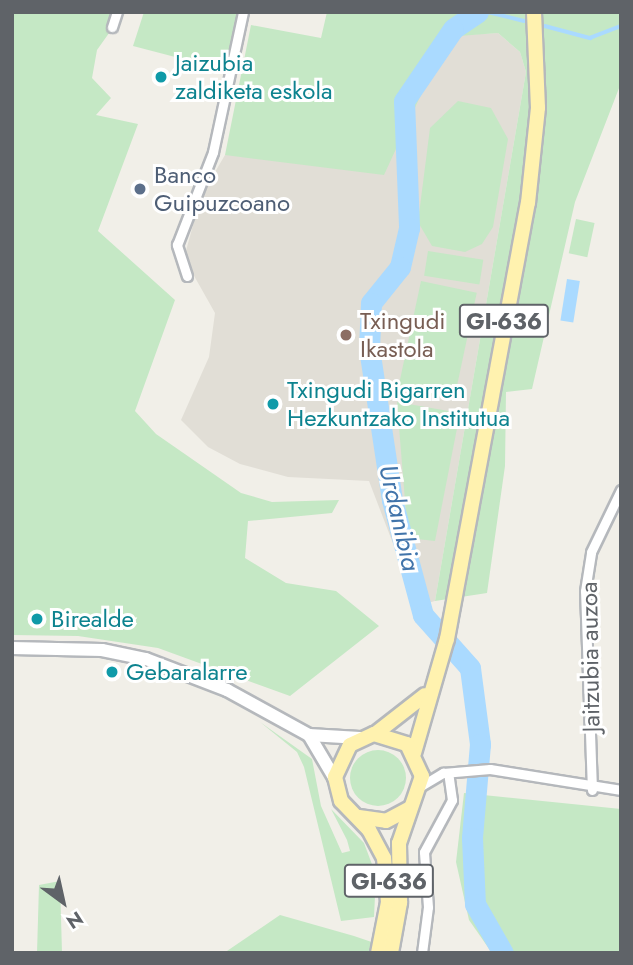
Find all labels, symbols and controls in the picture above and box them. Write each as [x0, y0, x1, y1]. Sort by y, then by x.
place label: Jaizubia zaldiketa eskola [175, 49, 332, 105]
marker: Jaizubia zaldiketa eskola [153, 69, 169, 85]
place label: Banco Guipuzcoano [154, 161, 290, 217]
marker: Banco Guipuzcoano [132, 181, 148, 197]
road number: GI-636 [458, 302, 550, 340]
place label: Txingudi Ikastola [360, 307, 446, 363]
marker: Txingudi Ikastola [338, 327, 354, 343]
place label: Txingudi Bigarren Hezkuntzako Institutua [287, 376, 510, 432]
marker: Txingudi Bigarren Hezkuntzako Institutua [265, 396, 281, 412]
water label: Urdanibia [372, 462, 426, 574]
street label: Jaitzubia auzoa [574, 581, 606, 733]
place label: Birealde [51, 605, 134, 633]
marker: Birealde [29, 611, 45, 627]
place label: Gebaralarre [126, 658, 247, 686]
marker: Gebaralarre [104, 664, 120, 680]
road number: GI-636 [344, 862, 434, 900]
north arrow [28, 867, 98, 937]
text: N [61, 905, 88, 935]

